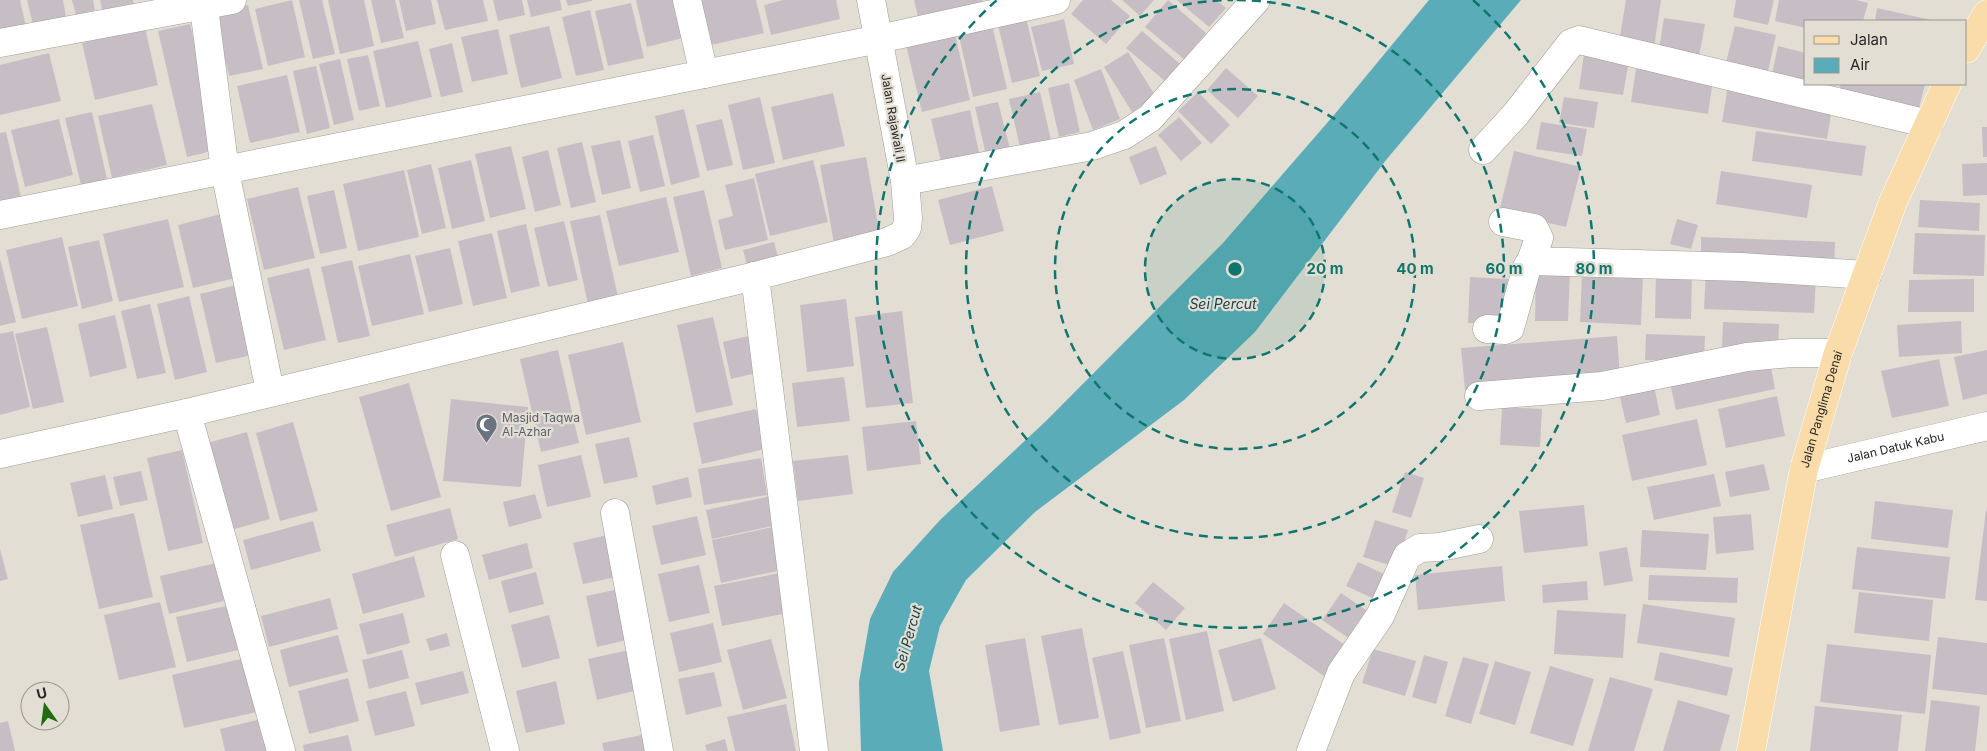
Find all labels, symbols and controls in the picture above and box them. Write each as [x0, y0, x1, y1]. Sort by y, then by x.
legend [1804, 20, 1967, 85]
text: Jalan [1850, 30, 1888, 49]
text: Air [1850, 55, 1870, 74]
street label: Jalan Rajawali II [878, 72, 909, 164]
text: 20 m [1307, 259, 1343, 278]
text: 40 m [1396, 259, 1434, 278]
text: 60 m [1485, 259, 1523, 278]
text: 80 m [1575, 259, 1613, 278]
centre of rings [1226, 260, 1244, 278]
water label: Sei Percut [1189, 295, 1257, 312]
street label: Jalan Panglima Denai [1797, 348, 1845, 470]
place label: Masjid Taqwa Al-Azhar [502, 410, 580, 439]
mosque icon: Masjid Taqwa Al-Azhar [474, 413, 498, 444]
street label: Jalan Datuk Kabu [1845, 428, 1946, 466]
water label: Sei Percut [890, 603, 925, 673]
north arrow [20, 681, 70, 731]
text: U [35, 683, 49, 702]

